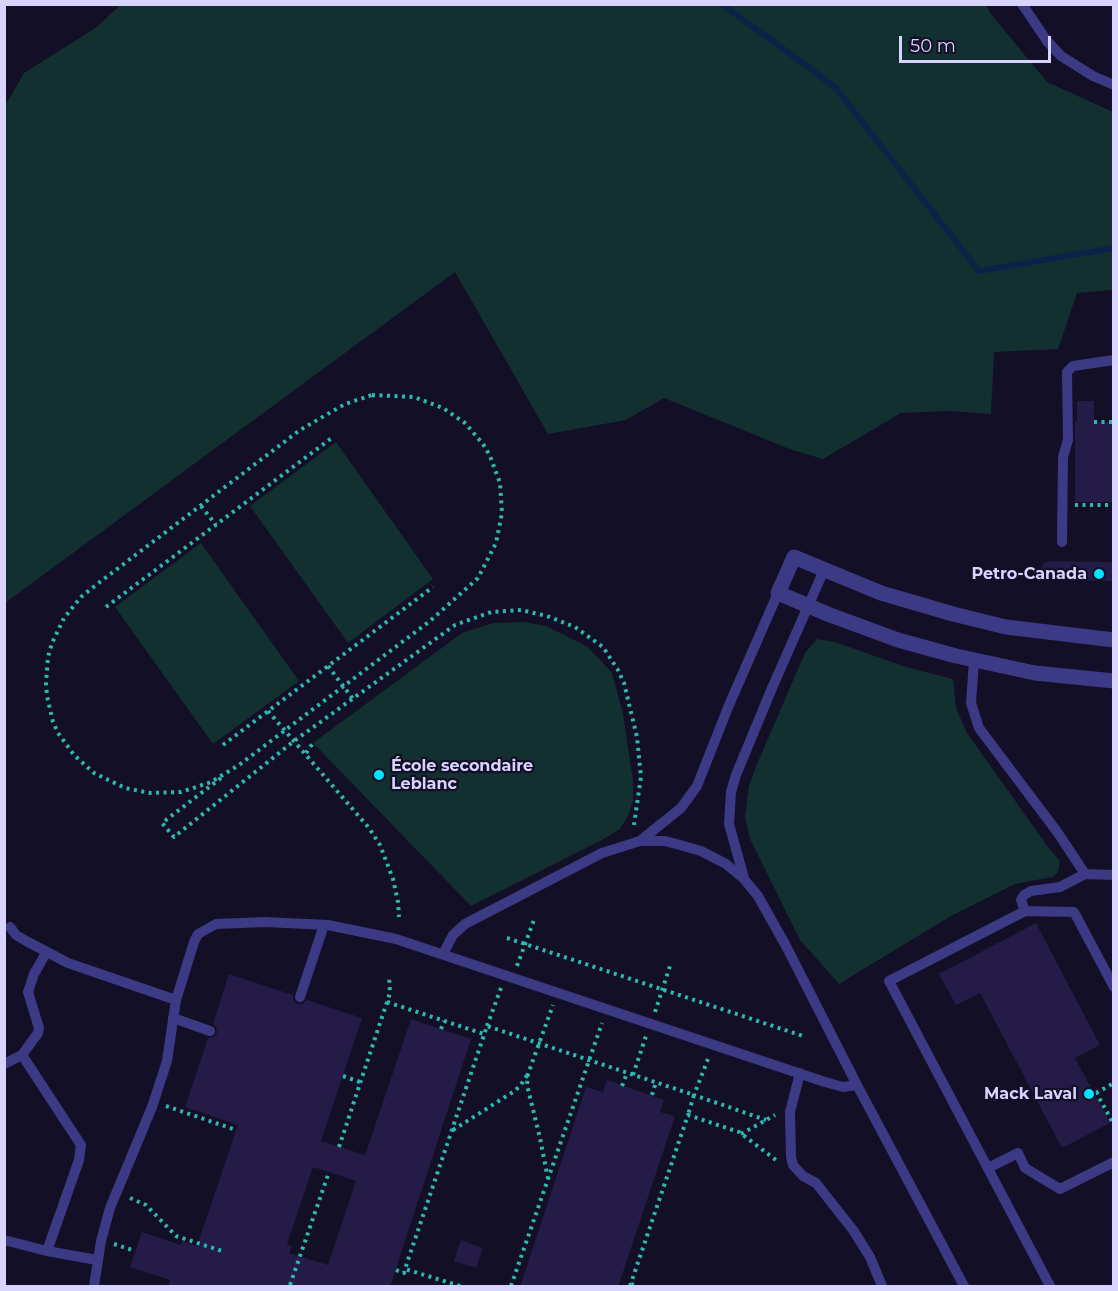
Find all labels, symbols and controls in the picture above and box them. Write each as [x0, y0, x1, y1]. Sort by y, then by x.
scale bar [902, 24, 1054, 62]
text: 50 m [910, 35, 956, 57]
place label: Petro-Canada [971, 564, 1087, 584]
marker: Petro-Canada [1092, 567, 1106, 581]
place label: École secondaire Leblanc [391, 756, 533, 794]
marker: École secondaire Leblanc [372, 768, 386, 782]
place label: Mack Laval [984, 1084, 1077, 1104]
marker: Mack Laval [1082, 1087, 1096, 1101]

